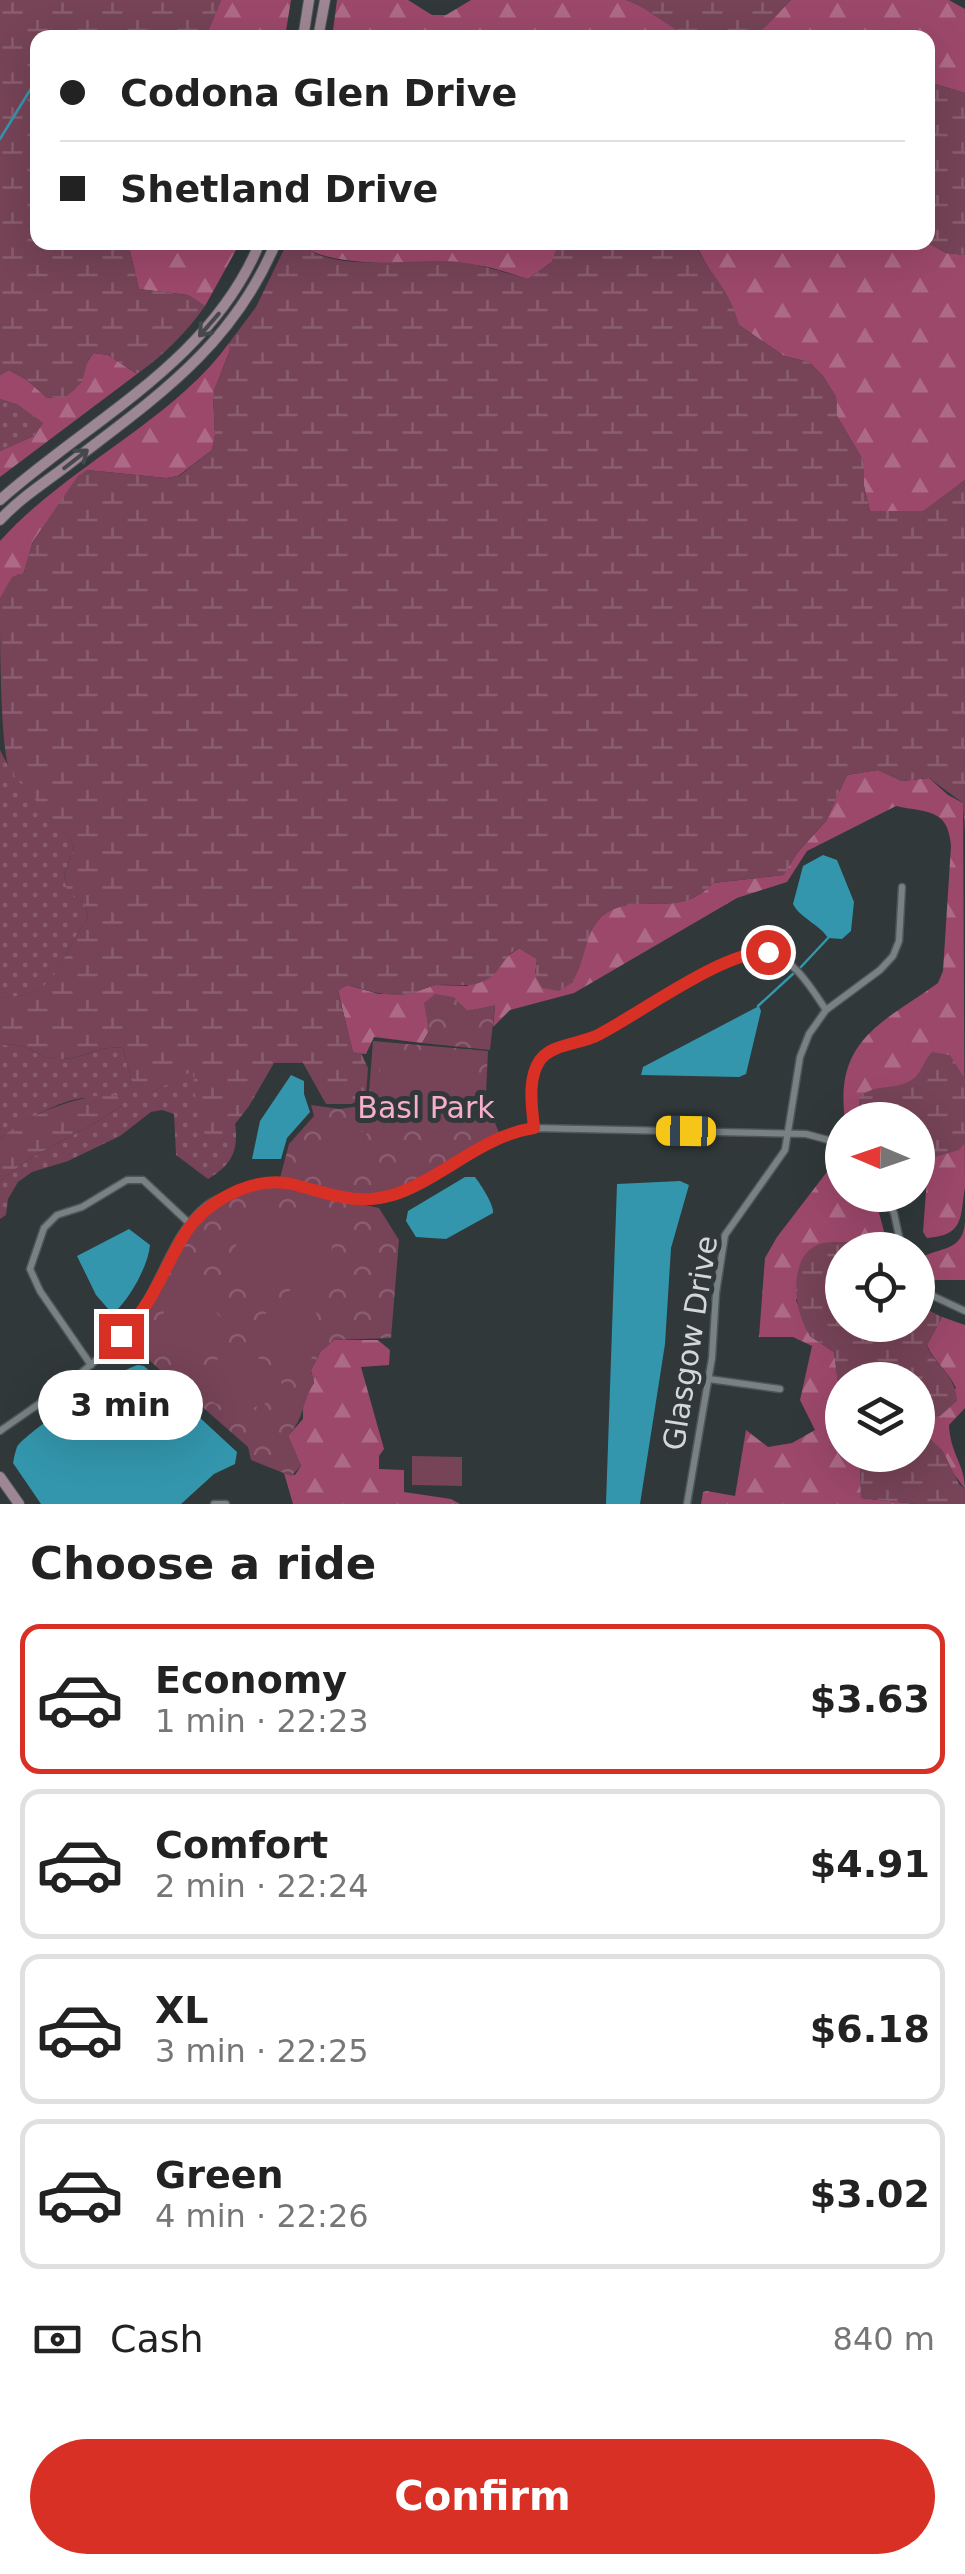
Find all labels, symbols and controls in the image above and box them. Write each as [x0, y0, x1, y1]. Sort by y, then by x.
text: Codona Glen Drive [120, 71, 517, 115]
text: Shetland Drive [120, 167, 438, 211]
one-way arrow [198, 312, 221, 337]
one-way arrow [62, 449, 89, 470]
route start [746, 930, 791, 975]
park label: Basl Park [357, 1090, 495, 1125]
north arrow [825, 1102, 935, 1212]
map controls [825, 1102, 935, 1472]
car [656, 1115, 716, 1147]
button: locate [825, 1232, 935, 1342]
street label: Glasgow Drive [656, 1233, 724, 1453]
route end [99, 1314, 144, 1359]
button: layers [825, 1362, 935, 1472]
callout: 3 min [38, 1371, 204, 1441]
text: 3 min [70, 1386, 171, 1424]
text: Choose a ride [30, 1537, 376, 1590]
icon: car [35, 1654, 125, 1744]
text: Economy [155, 1658, 347, 1702]
text: $3.63 [810, 1677, 930, 1721]
text: 1 min · 22:23 [155, 1702, 369, 1740]
icon: car [35, 1819, 125, 1909]
text: Comfort [155, 1823, 328, 1867]
text: $4.91 [810, 1842, 930, 1886]
text: 2 min · 22:24 [155, 1867, 369, 1905]
icon: car [35, 1984, 125, 2074]
text: XL [155, 1988, 209, 2032]
text: $6.18 [810, 2007, 930, 2051]
text: 3 min · 22:25 [155, 2032, 369, 2070]
icon: car [35, 2149, 125, 2239]
text: Green [155, 2153, 284, 2197]
text: $3.02 [810, 2172, 930, 2216]
text: 4 min · 22:26 [155, 2197, 369, 2235]
icon: cash [30, 2312, 85, 2367]
text: Cash [110, 2317, 204, 2361]
text: 840 m [833, 2320, 935, 2358]
button: Confirm [30, 2439, 935, 2554]

